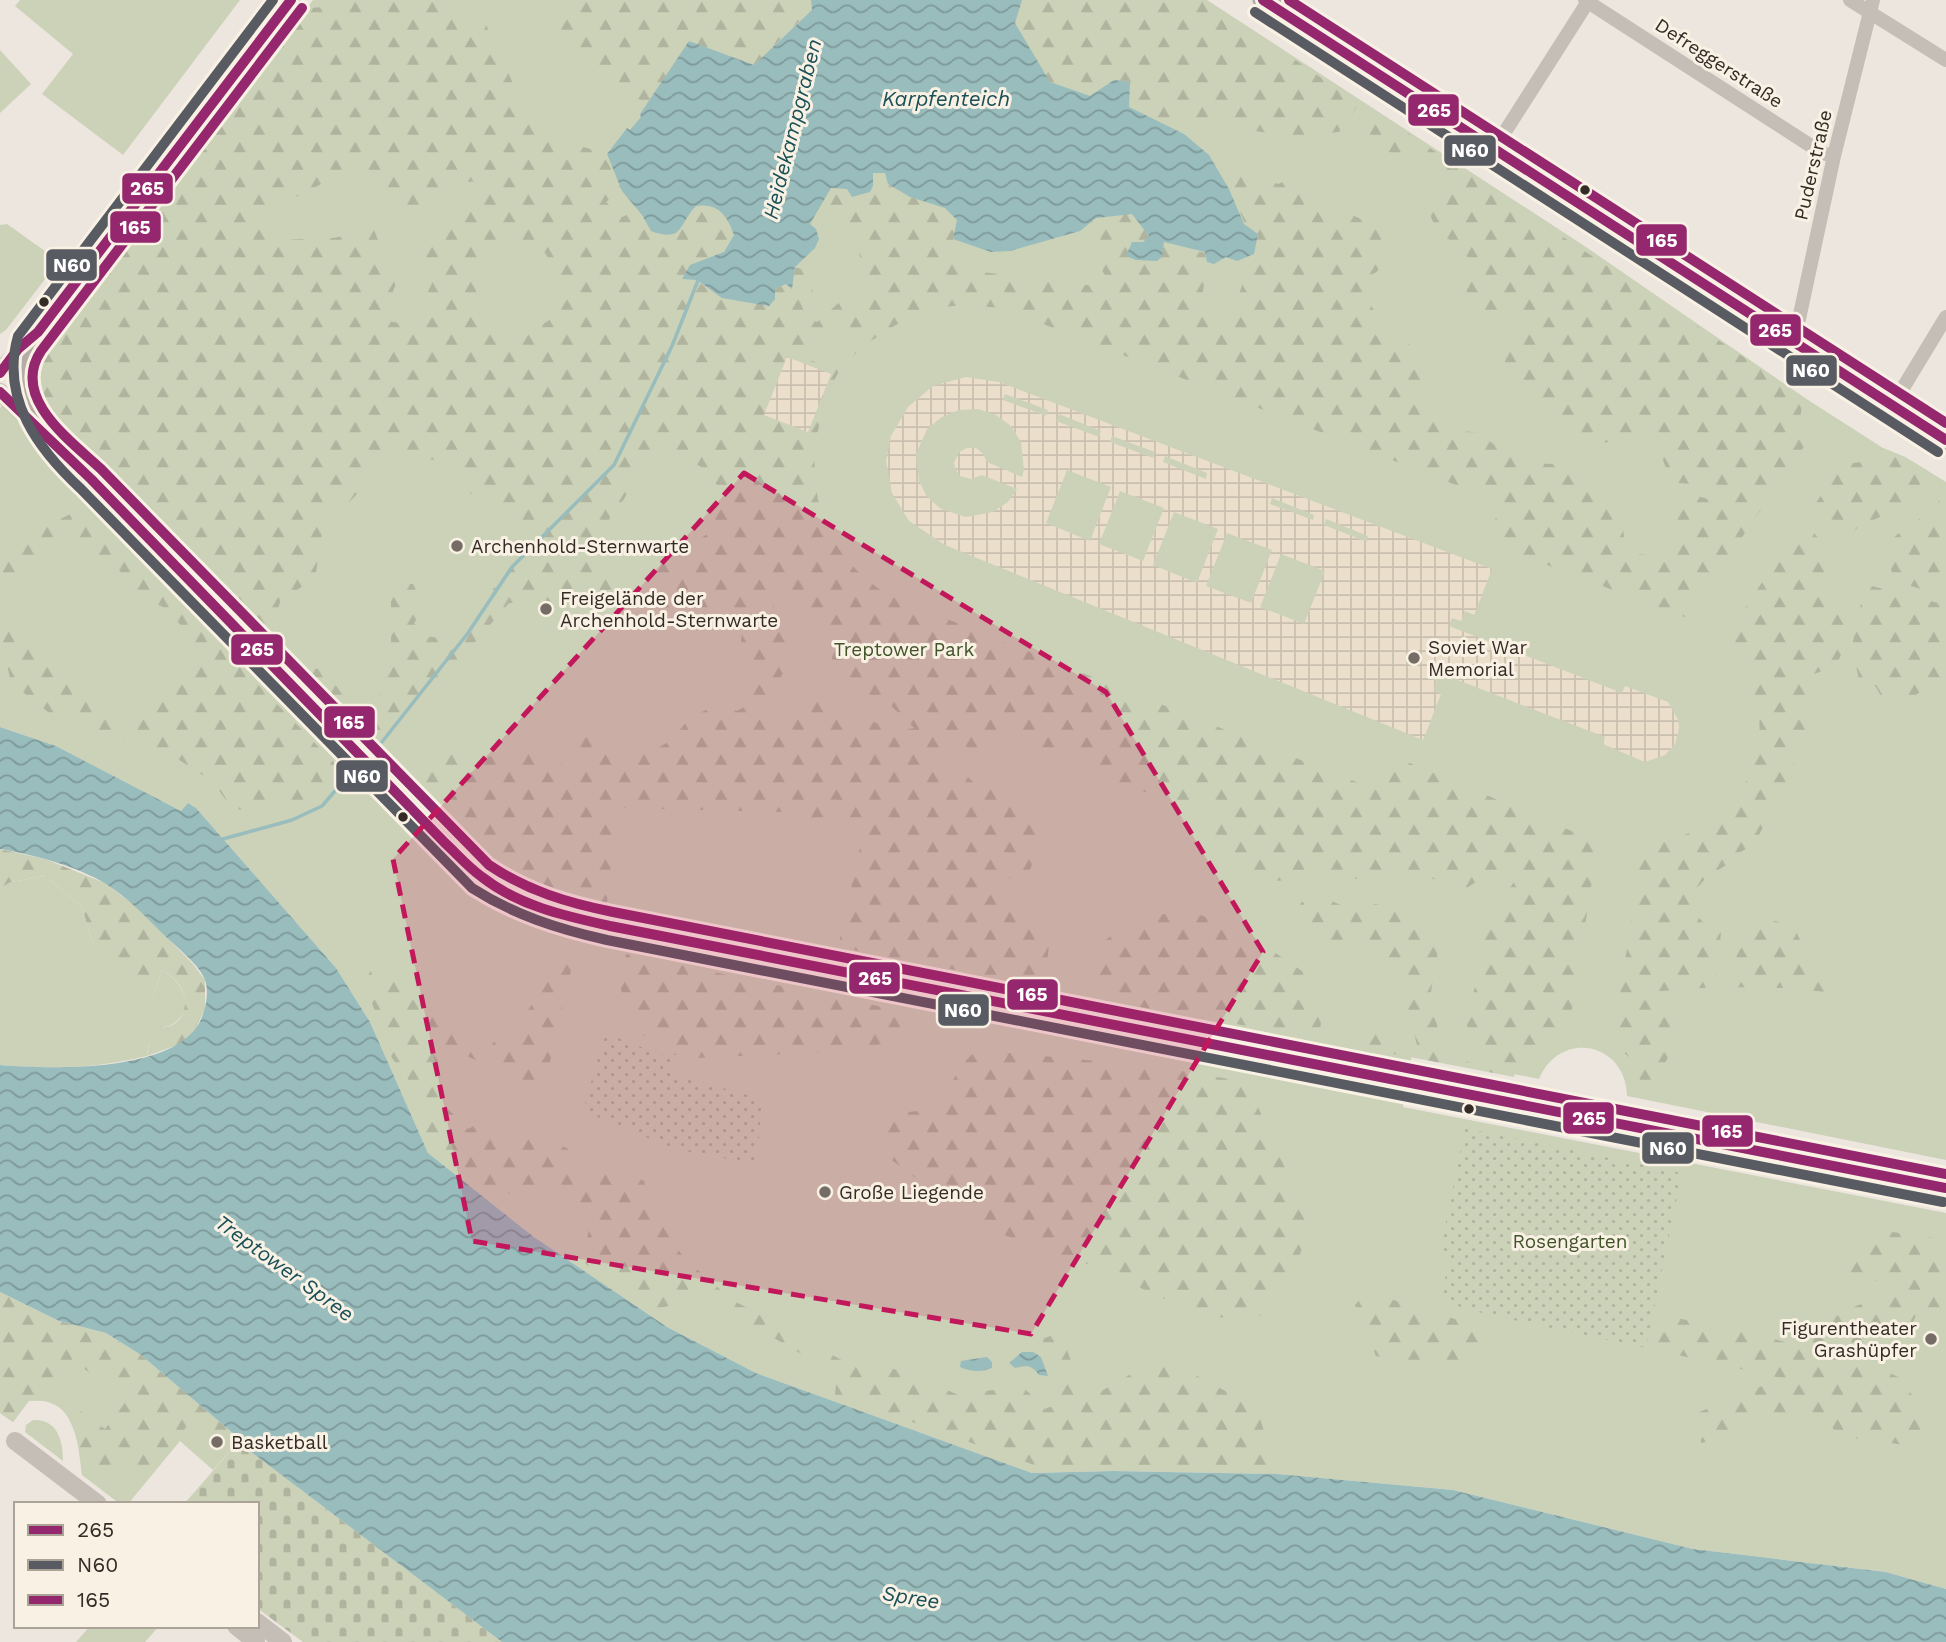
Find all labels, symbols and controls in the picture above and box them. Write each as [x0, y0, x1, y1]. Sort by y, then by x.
street label: Defreggerstraße [1651, 13, 1787, 113]
water label: Heidekampgraben [758, 36, 826, 222]
water label: Karpfenteich [882, 86, 1010, 111]
line badge: 265 [1407, 93, 1460, 127]
text: 265 [1417, 99, 1451, 122]
street label: Puderstraße [1789, 108, 1837, 222]
line badge: N60 [1443, 134, 1497, 167]
text: N60 [1451, 139, 1489, 162]
line badge: 265 [121, 172, 174, 205]
text: 265 [130, 177, 164, 200]
unlabelled marker [1578, 183, 1592, 197]
line badge: 165 [109, 210, 162, 244]
text: 165 [120, 216, 150, 239]
line badge: 165 [1635, 223, 1688, 257]
text: 165 [1647, 229, 1677, 252]
line badge: N60 [45, 248, 98, 282]
text: N60 [53, 254, 91, 277]
unlabelled marker [37, 295, 51, 309]
line badge: 265 [1749, 313, 1802, 347]
text: 265 [1758, 319, 1792, 342]
line badge: N60 [1785, 354, 1838, 387]
text: N60 [1792, 359, 1830, 382]
place label: Archenhold-Sternwarte [471, 535, 689, 558]
marker: Archenhold-Sternwarte [449, 538, 465, 554]
place label: Freigelände der Archenhold-Sternwarte [560, 587, 778, 632]
marker: Freigelände der Archenhold-Sternwarte [538, 601, 554, 617]
line badge: 265 [230, 633, 284, 666]
place label: Soviet War Memorial [1428, 636, 1527, 681]
text: 265 [240, 638, 274, 661]
park label: Treptower Park [834, 638, 975, 661]
marker: Soviet War Memorial [1406, 650, 1422, 666]
line badge: 165 [323, 705, 376, 739]
text: 165 [334, 711, 364, 734]
line badge: N60 [335, 759, 389, 793]
text: N60 [343, 765, 381, 788]
unlabelled marker [396, 810, 410, 824]
line badge: 265 [848, 961, 901, 995]
text: 265 [858, 967, 892, 990]
line badge: 165 [1006, 978, 1059, 1011]
text: 165 [1017, 983, 1047, 1006]
line badge: N60 [937, 993, 990, 1027]
text: N60 [944, 999, 982, 1022]
line badge: 265 [1562, 1101, 1615, 1135]
unlabelled marker [1462, 1102, 1476, 1116]
text: 265 [1572, 1107, 1606, 1130]
line badge: 165 [1701, 1114, 1754, 1148]
text: 165 [1712, 1120, 1742, 1143]
line badge: N60 [1641, 1131, 1695, 1165]
text: N60 [1649, 1137, 1687, 1160]
place label: Große Liegende [839, 1181, 984, 1204]
marker: Große Liegende [817, 1184, 833, 1200]
water label: Treptower Spree [211, 1209, 359, 1327]
park label: Rosengarten [1512, 1230, 1628, 1253]
place label: Figurentheater Grashüpfer [1781, 1317, 1917, 1362]
marker: Figurentheater Grashüpfer [1923, 1331, 1939, 1347]
place label: Basketball [231, 1431, 328, 1454]
marker: Basketball [209, 1434, 225, 1450]
legend [14, 1502, 259, 1628]
text: 265 [77, 1517, 114, 1542]
text: N60 [77, 1552, 118, 1577]
water label: Spree [880, 1580, 942, 1614]
text: 165 [77, 1587, 110, 1612]

